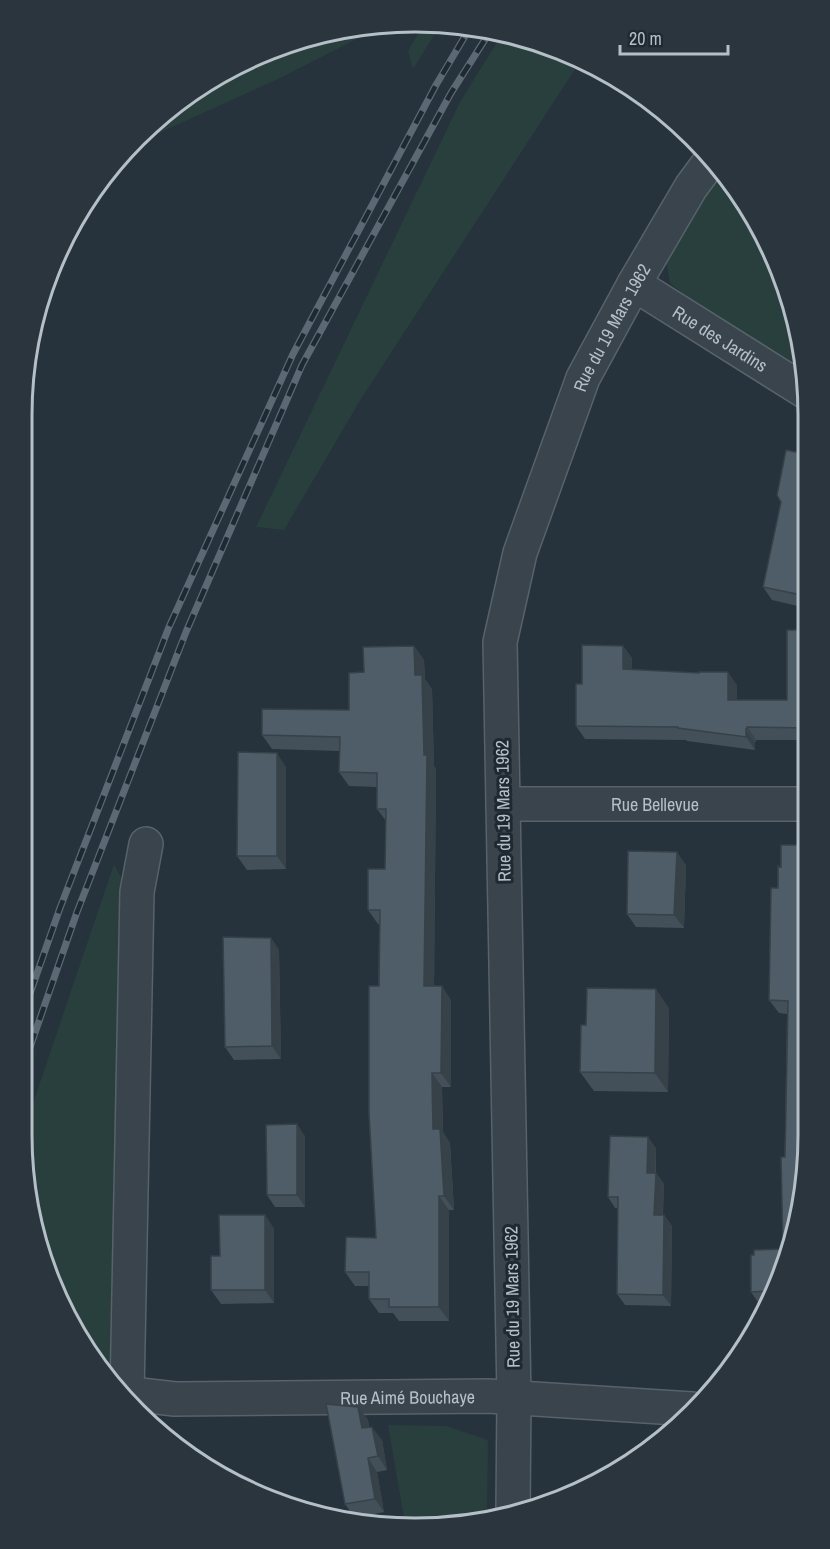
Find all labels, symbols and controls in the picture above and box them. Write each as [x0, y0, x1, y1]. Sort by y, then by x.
scale bar [620, 18, 728, 56]
text: 20 m [629, 26, 662, 51]
street label: Rue du 19 Mars 1962 [567, 259, 656, 395]
street label: Rue des Jardins [668, 299, 773, 377]
street label: Rue du 19 Mars 1962 [489, 740, 517, 882]
street label: Rue Bellevue [611, 792, 699, 817]
street label: Rue du 19 Mars 1962 [498, 1226, 526, 1368]
street label: Rue Aimé Bouchaye [340, 1384, 475, 1410]

